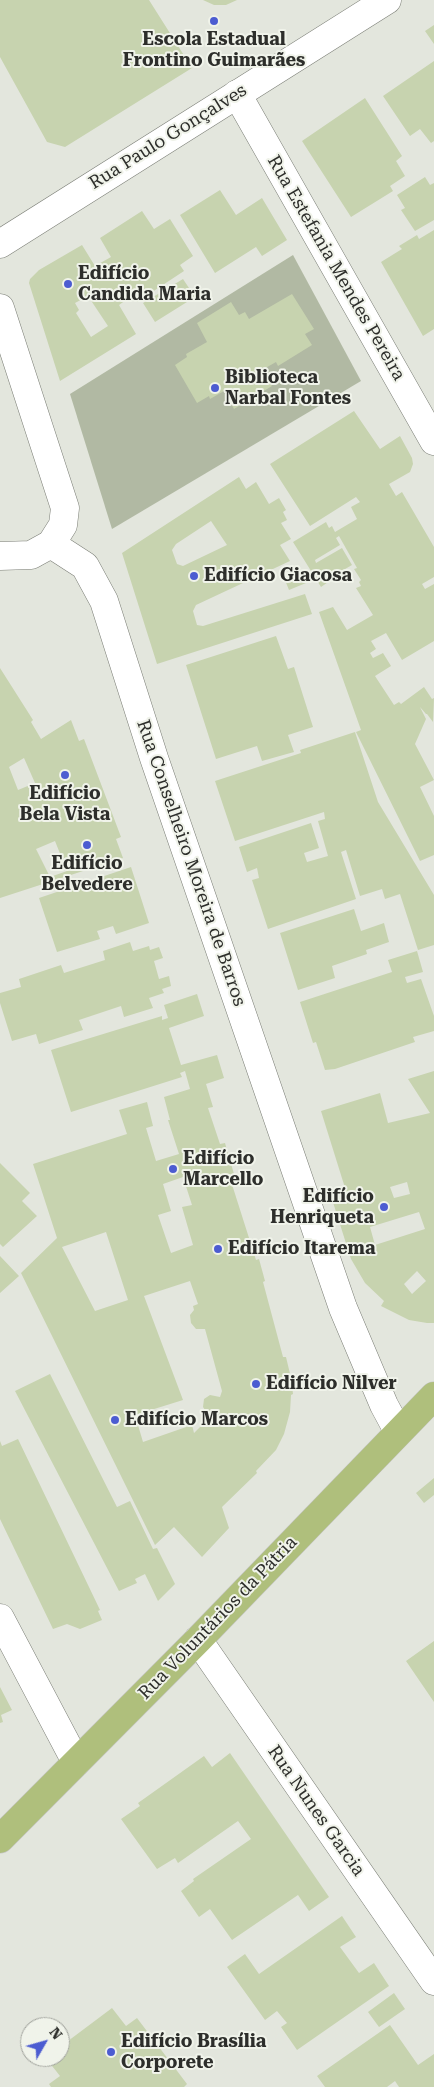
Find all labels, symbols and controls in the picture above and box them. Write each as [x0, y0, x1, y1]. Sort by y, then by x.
marker: Escola Estadual Frontino Guimarães [208, 15, 220, 27]
place label: Escola Estadual Frontino Guimarães [123, 29, 305, 72]
street label: Rua Paulo Gonçalves [85, 80, 251, 194]
street label: Rua Estefania Mendes Pereira [263, 152, 409, 384]
place label: Edifício Candida Maria [78, 263, 211, 306]
marker: Edifício Candida Maria [62, 278, 74, 290]
place label: Biblioteca Narbal Fontes [225, 367, 351, 409]
marker: Biblioteca Narbal Fontes [209, 382, 221, 394]
place label: Edifício Giacosa [204, 565, 352, 587]
marker: Edifício Giacosa [188, 570, 200, 582]
street label: Rua Conselheiro Moreira de Barros [132, 717, 250, 1009]
marker: Edifício Bela Vista [59, 769, 71, 781]
place label: Edifício Bela Vista [20, 783, 110, 826]
marker: Edifício Belvedere [81, 839, 93, 851]
place label: Edifício Belvedere [41, 853, 133, 896]
place label: Edifício Marcello [183, 1148, 263, 1190]
marker: Edifício Marcello [167, 1163, 179, 1175]
place label: Edifício Henriqueta [270, 1186, 374, 1228]
marker: Edifício Henriqueta [378, 1201, 390, 1213]
place label: Edifício Itarema [228, 1238, 375, 1260]
marker: Edifício Itarema [212, 1243, 224, 1255]
place label: Edifício Nilver [266, 1373, 397, 1395]
marker: Edifício Nilver [250, 1378, 262, 1390]
place label: Edifício Marcos [125, 1409, 268, 1431]
marker: Edifício Marcos [109, 1414, 121, 1426]
street label: Rua Voluntários da Pátria [134, 1532, 302, 1704]
street label: Rua Nunes Garcia [263, 1742, 369, 1880]
north arrow [20, 2017, 70, 2067]
text: N [46, 2024, 66, 2043]
place label: Edifício Brasília Corporete [121, 2031, 266, 2074]
marker: Edifício Brasília Corporete [105, 2046, 117, 2058]

